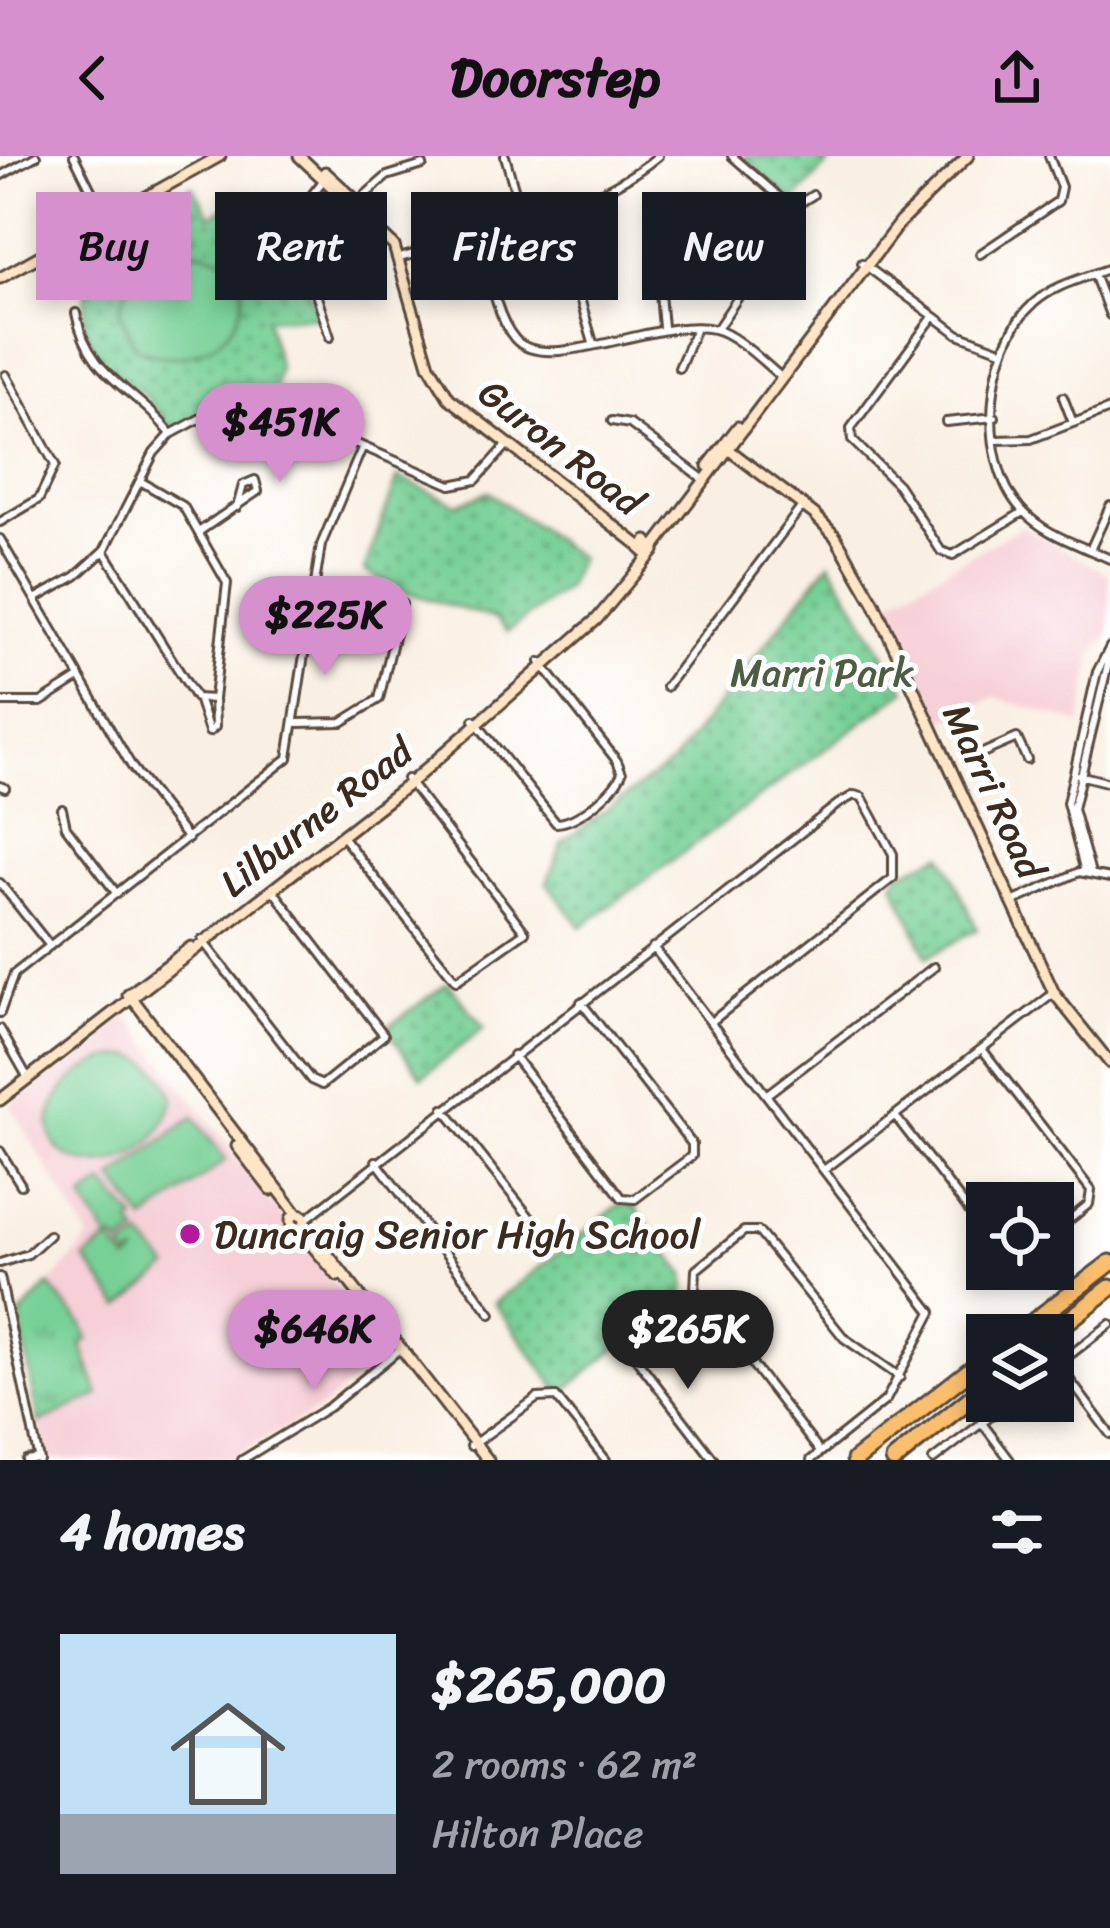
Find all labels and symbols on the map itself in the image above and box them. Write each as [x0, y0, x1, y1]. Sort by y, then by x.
street label: Guron Road [463, 360, 661, 536]
pin: $451K [196, 383, 364, 485]
pin: $225K [241, 576, 409, 678]
park label: Marri Park [730, 638, 914, 707]
street label: Marri Road [923, 691, 1066, 893]
street label: Lilburne Road [204, 717, 430, 915]
place label: Duncraig Senior High School [214, 1200, 701, 1269]
marker: Duncraig Senior High School [177, 1221, 203, 1247]
pin: $646K [230, 1290, 398, 1392]
pin: $265K [604, 1290, 772, 1392]

